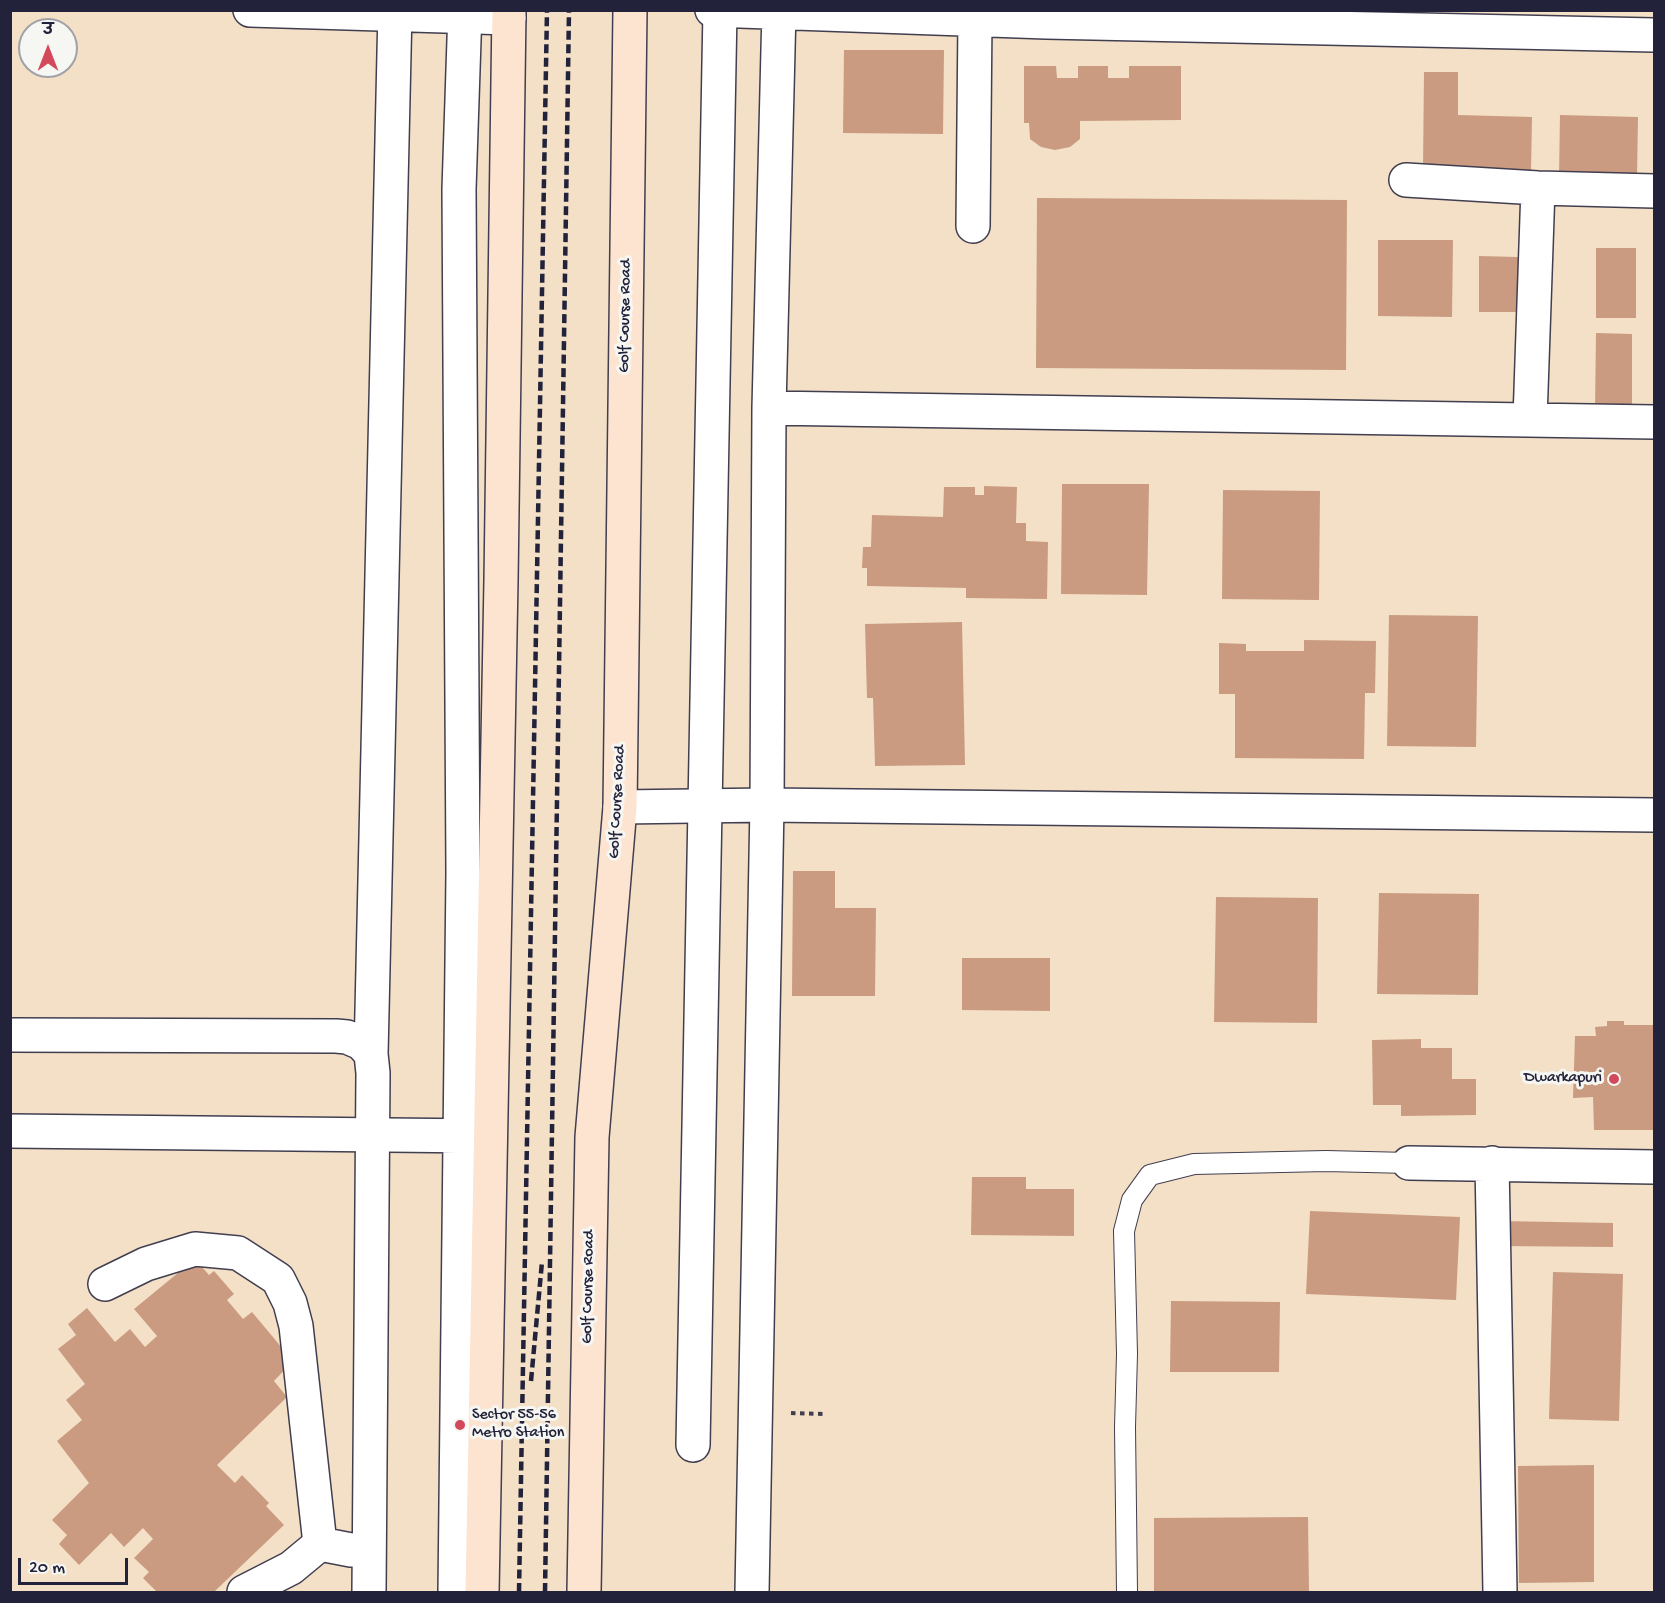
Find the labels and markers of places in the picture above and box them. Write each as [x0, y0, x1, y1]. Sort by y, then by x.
place label: Dwarkapuri [1524, 1069, 1602, 1089]
marker: Dwarkapuri [1607, 1072, 1621, 1086]
place label: Sector 55-56 Metro Station [472, 1406, 564, 1444]
marker: Sector 55-56 Metro Station [453, 1418, 467, 1432]

